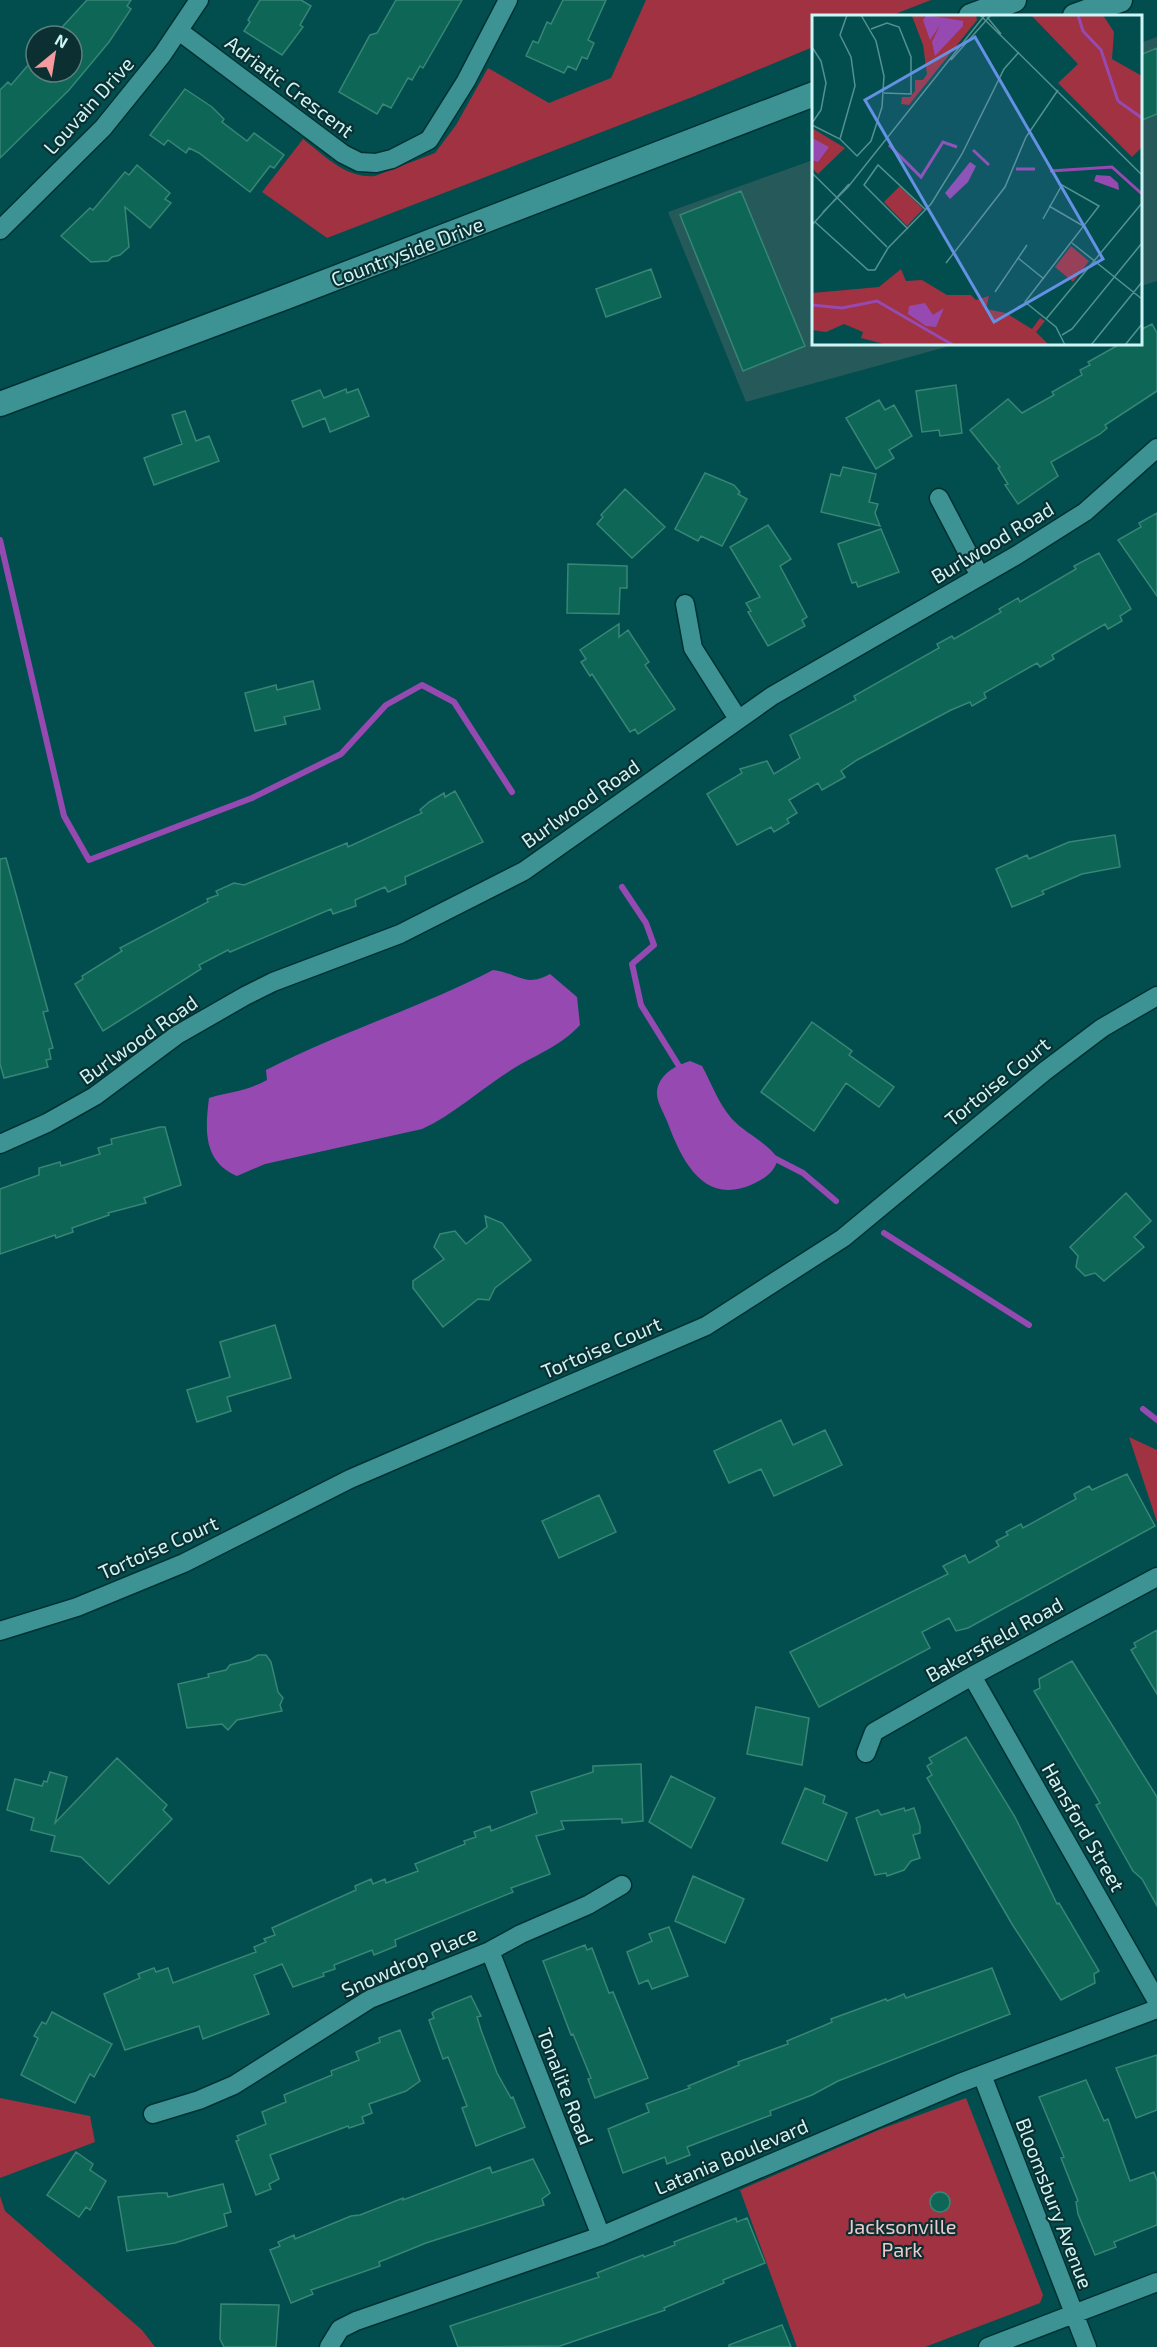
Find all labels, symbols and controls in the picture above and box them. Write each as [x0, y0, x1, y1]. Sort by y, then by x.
inset map [812, 15, 1142, 345]
north arrow [24, 24, 84, 84]
text: N [52, 29, 72, 52]
street label: Adriatic Crescent [221, 30, 359, 142]
street label: Louvain Drive [38, 51, 138, 159]
street label: Countryside Drive [327, 211, 487, 291]
street label: Burlwood Road [926, 496, 1058, 588]
street label: Burlwood Road [516, 753, 644, 853]
street label: Burlwood Road [74, 989, 202, 1089]
street label: Tortoise Court [940, 1031, 1055, 1131]
street label: Tortoise Court [537, 1311, 665, 1383]
street label: Tortoise Court [95, 1510, 222, 1584]
street label: Bakersfield Road [921, 1591, 1067, 1687]
street label: Hansford Street [1038, 1759, 1131, 1896]
street label: Snowdrop Place [337, 1920, 481, 2002]
street label: Tonalite Road [533, 2024, 599, 2148]
street label: Latania Boulevard [651, 2113, 811, 2199]
street label: Bloomsbury Avenue [1011, 2114, 1099, 2292]
park label: Jacksonville Park [847, 2214, 957, 2261]

